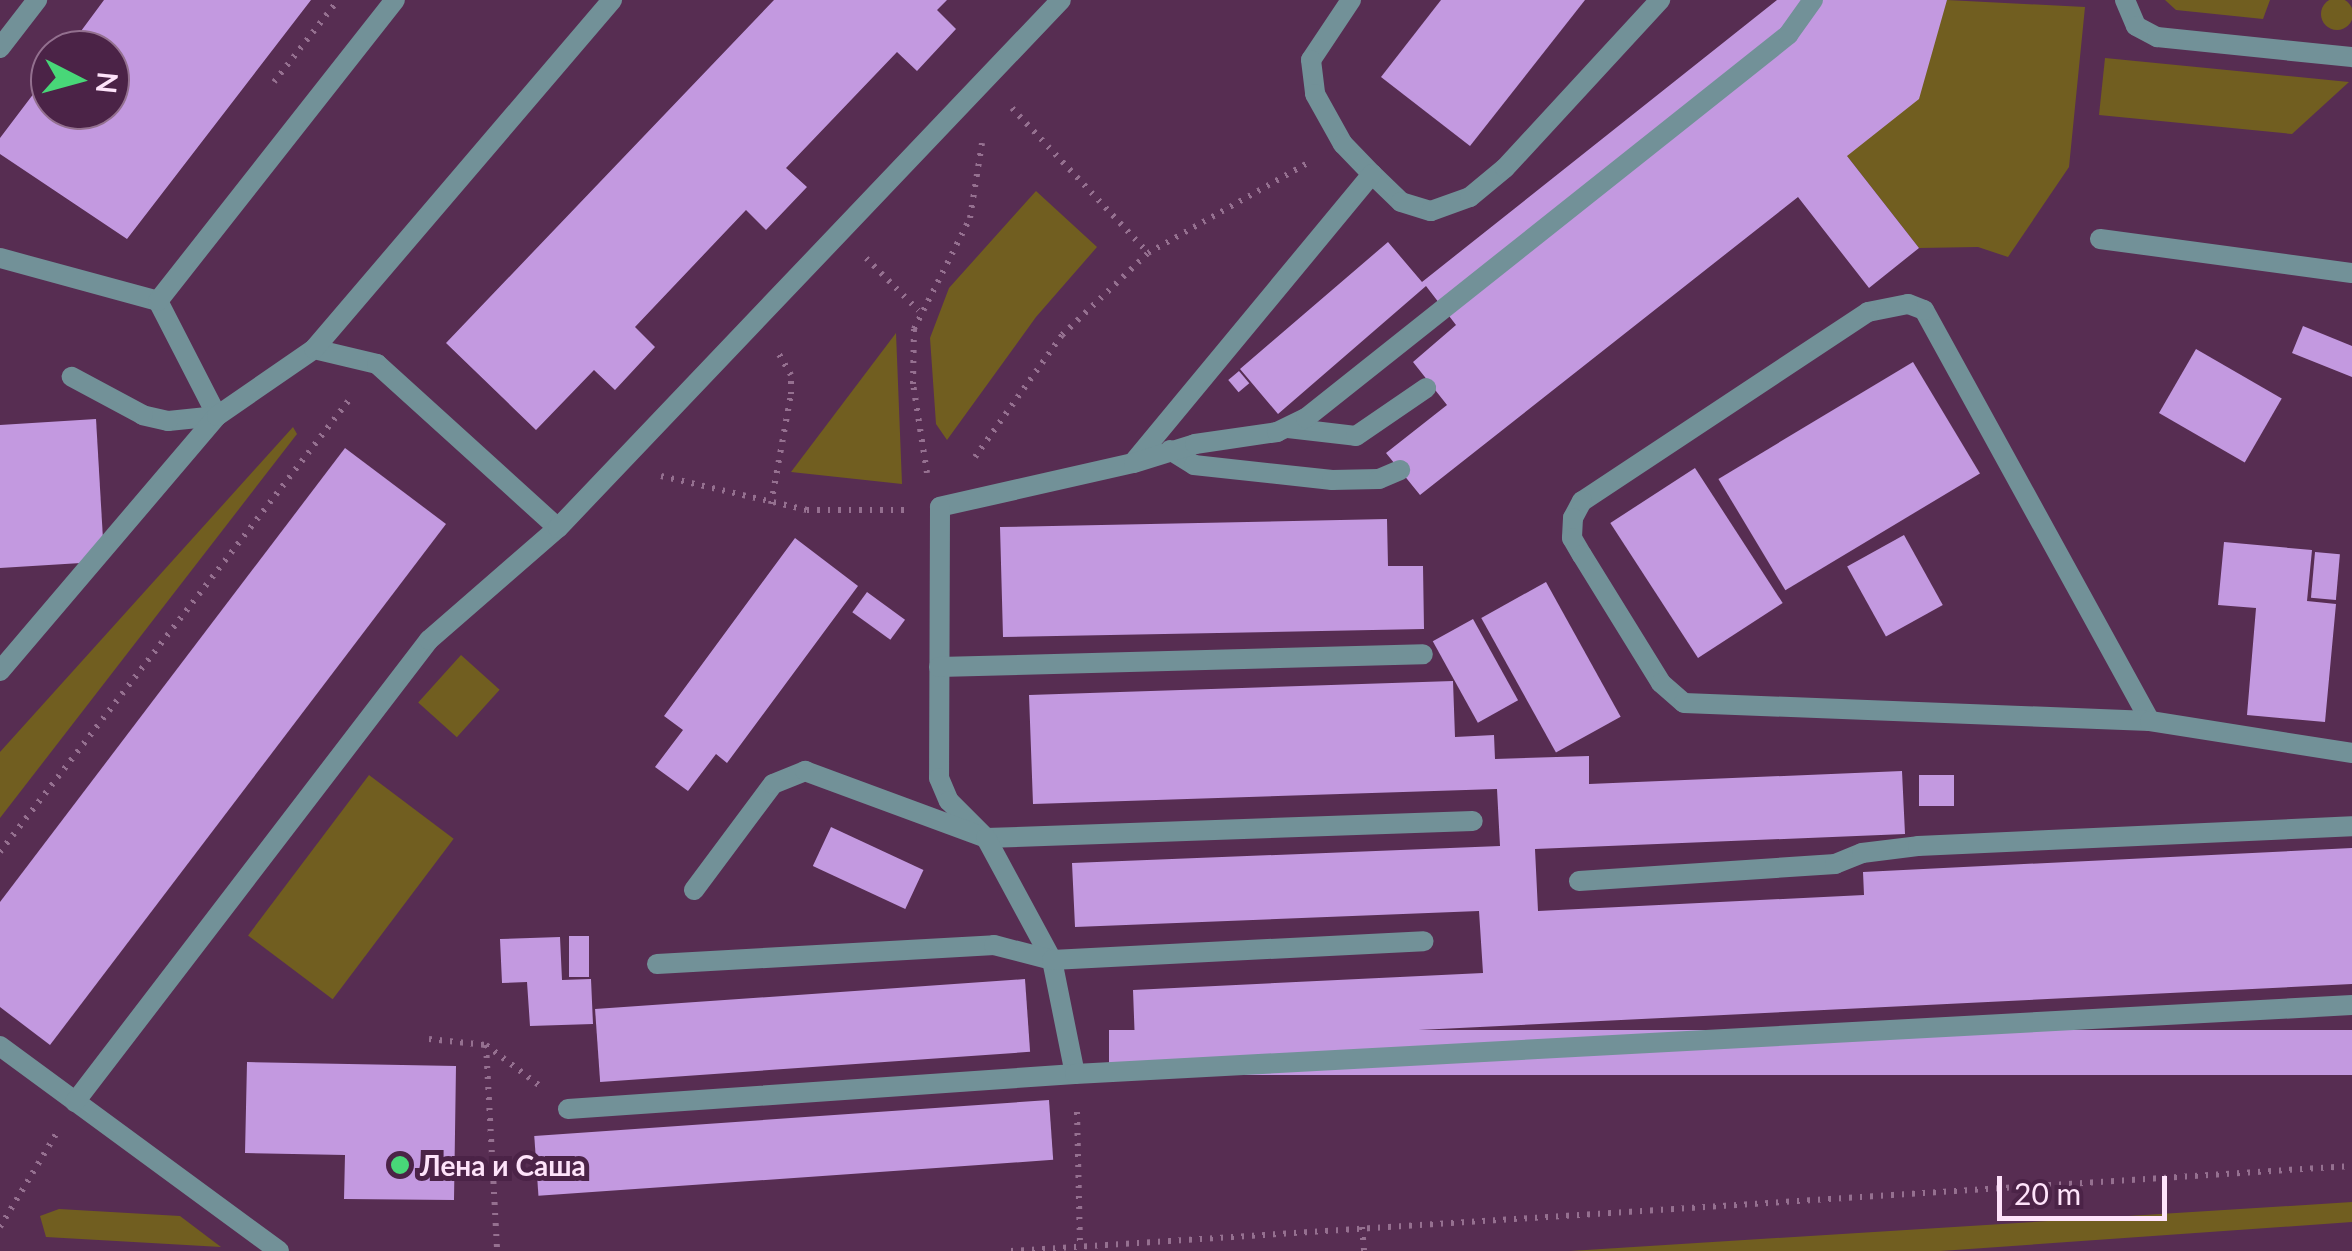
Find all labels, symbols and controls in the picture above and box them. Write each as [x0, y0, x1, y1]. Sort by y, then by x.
north arrow [30, 30, 130, 130]
text: N [90, 70, 126, 95]
place label: Лена и Саша [420, 1148, 586, 1182]
marker: Лена и Саша [389, 1154, 411, 1176]
scale bar [2002, 1156, 2172, 1218]
text: 20 m [2014, 1175, 2081, 1211]

